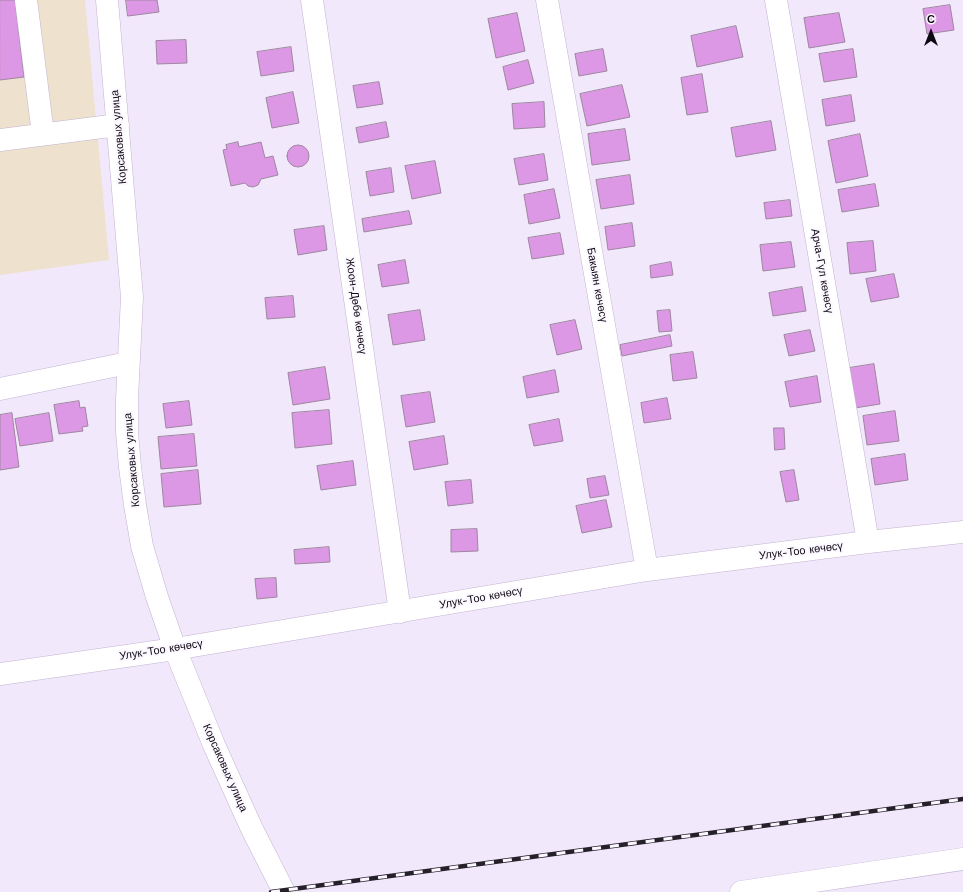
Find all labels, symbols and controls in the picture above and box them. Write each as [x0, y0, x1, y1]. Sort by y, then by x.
north arrow [911, 12, 951, 52]
text: С [927, 13, 935, 26]
street label: Корсаковых улица [108, 89, 130, 185]
street label: Арча-Гүл көчөсү [808, 227, 836, 315]
street label: Бакыян көчөсү [584, 247, 610, 323]
street label: Жоон-Дөбө көчөсү [343, 257, 369, 355]
street label: Корсаковых улица [121, 412, 143, 508]
street label: Улук-Тоо көчөсү [758, 539, 844, 563]
street label: Улук-Тоо көчөсү [438, 584, 524, 612]
street label: Улук-Тоо көчөсү [118, 637, 204, 663]
street label: Корсаковых улица [200, 722, 250, 814]

